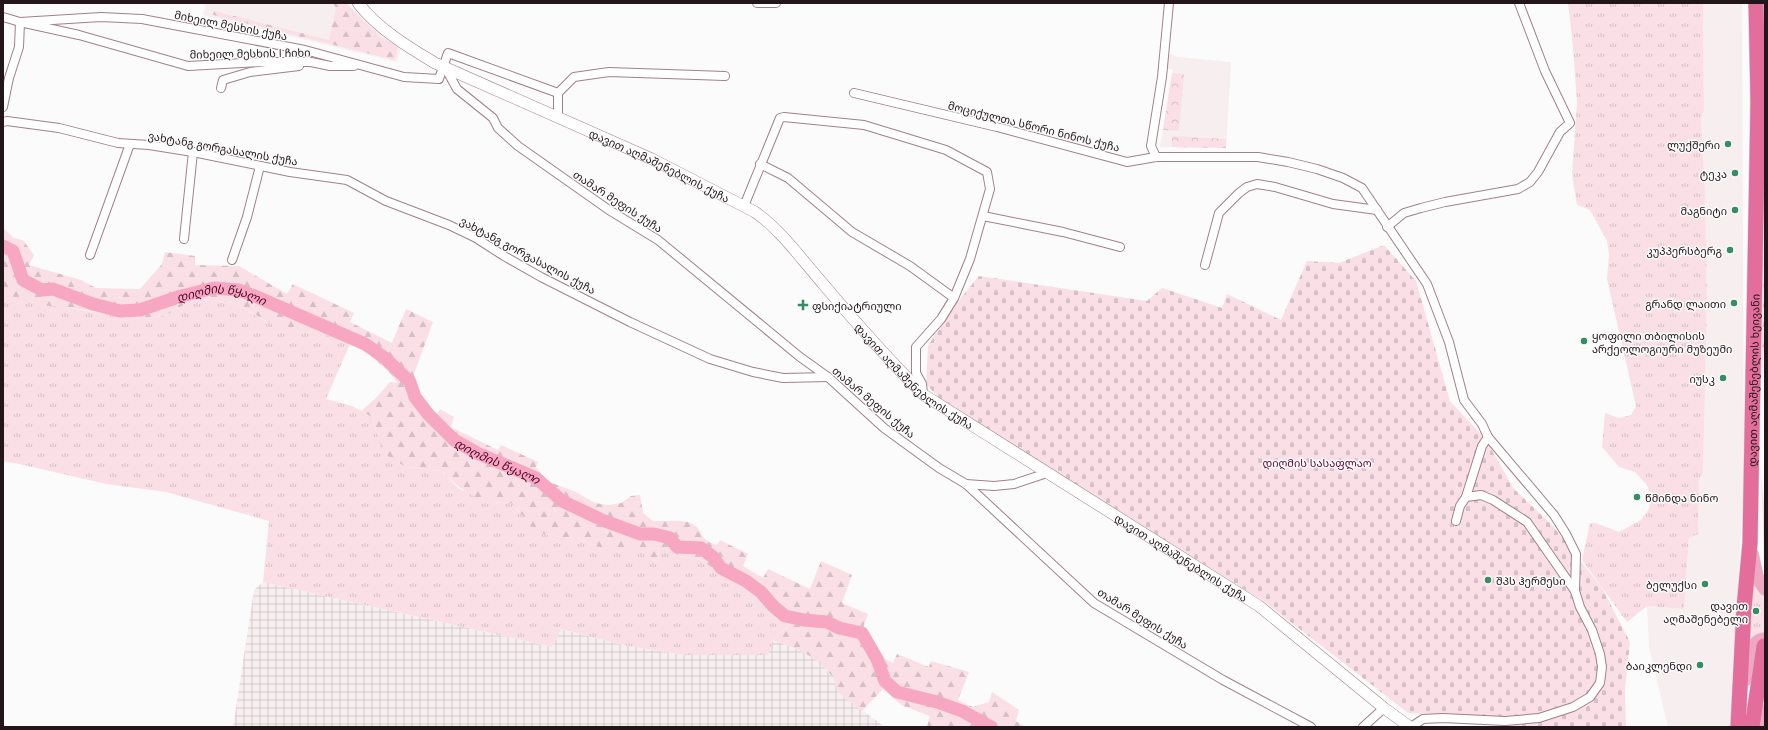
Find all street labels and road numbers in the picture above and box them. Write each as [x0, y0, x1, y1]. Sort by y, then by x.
street label: მიხეილ მესხის ქუჩა [173, 7, 289, 43]
street label: მიხეილ მესხის I ჩიხი [189, 44, 311, 62]
street label: მოციქულთა სწორი ნინოს ქუჩა [947, 97, 1121, 155]
street label: დავით აღმაშენებლის ქუჩა [587, 125, 733, 205]
street label: ვახტანგ გორგასალის ქუჩა [147, 127, 299, 169]
street label: თამარ მეფის ქუჩა [570, 166, 666, 236]
street label: ვახტანგ გორგასალის ქუჩა [458, 213, 598, 297]
street label: დავით აღმაშენებლის ხეივანი [1744, 294, 1762, 467]
street label: დავით აღმაშენებლის ქუჩა [852, 319, 977, 432]
street label: თამარ მეფის ქუჩა [829, 363, 919, 441]
street label: დავით აღმაშენებლის ქუჩა [1112, 510, 1251, 605]
street label: თამარ მეფის ქუჩა [1095, 584, 1191, 652]

